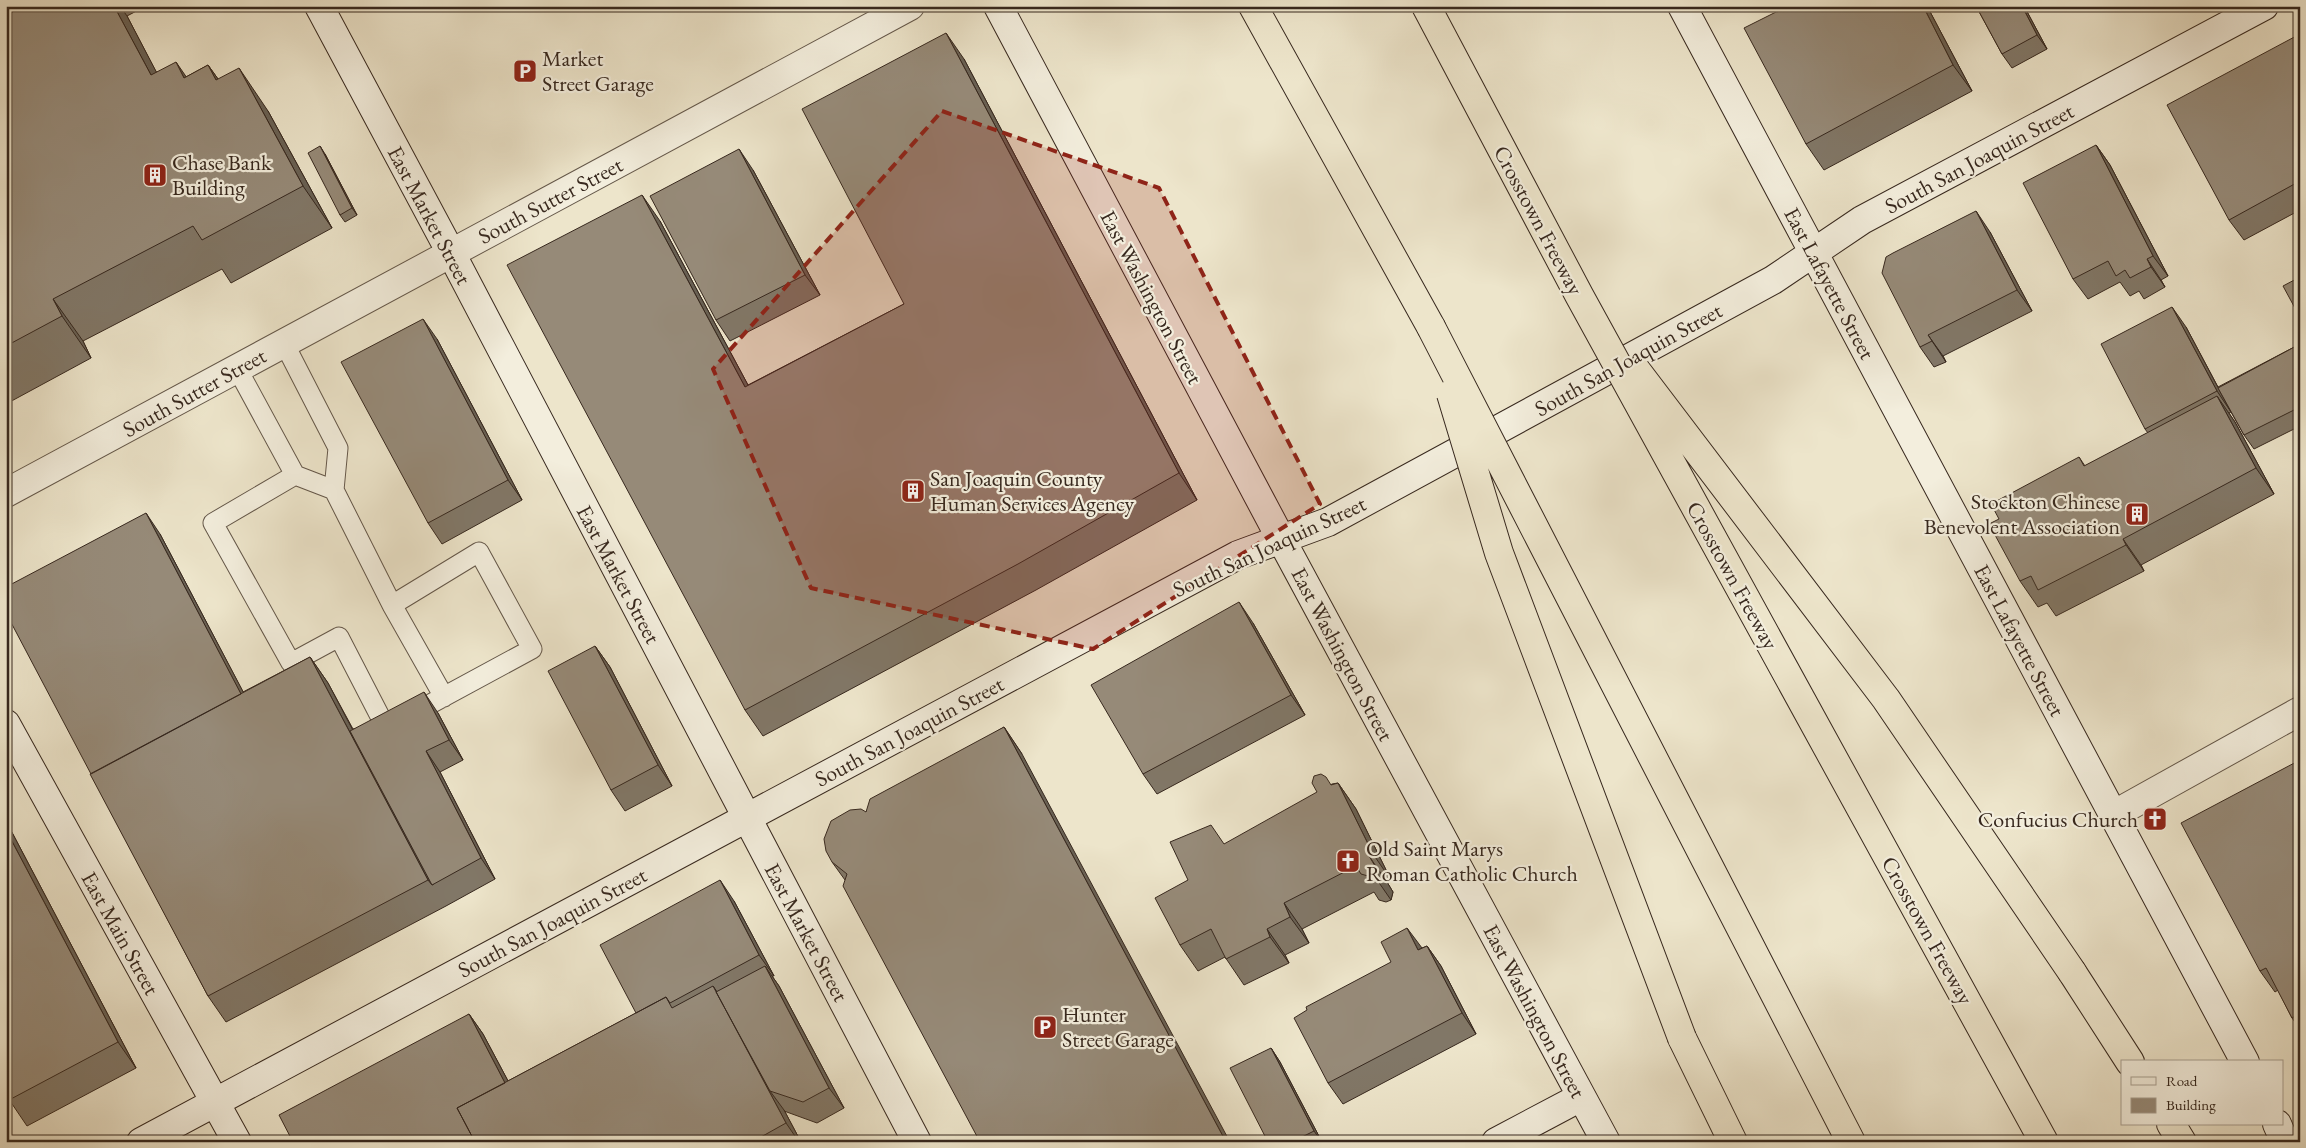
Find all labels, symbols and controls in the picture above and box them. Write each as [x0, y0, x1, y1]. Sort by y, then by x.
place label: Market Street Garage [542, 44, 654, 98]
parking icon: Market Street Garage [512, 58, 538, 84]
street label: South San Joaquin Street [1880, 96, 2079, 221]
street label: East Market Street [381, 141, 478, 290]
street label: Crosstown Freeway [1487, 141, 1590, 300]
place label: Chase Bank Building [172, 148, 272, 202]
street label: South Sutter Street [473, 150, 628, 251]
building icon: Chase Bank Building [142, 162, 168, 188]
street label: East Lafayette Street [1777, 202, 1882, 364]
street label: East Washington Street [1093, 205, 1210, 389]
street label: South San Joaquin Street [1529, 296, 1727, 423]
street label: South Sutter Street [117, 341, 271, 444]
place label: San Joaquin County Human Services Agency [930, 464, 1135, 518]
building icon: San Joaquin County Human Services Agency [900, 478, 926, 504]
place label: Stockton Chinese Benevolent Association [1924, 487, 2120, 541]
street label: South San Joaquin Street [1168, 489, 1371, 604]
street label: Crosstown Freeway [1680, 496, 1785, 655]
street label: East Market Street [570, 500, 667, 649]
building icon: Stockton Chinese Benevolent Association [2124, 501, 2150, 527]
street label: East Lafayette Street [1967, 559, 2072, 721]
street label: East Washington Street [1284, 562, 1401, 746]
street label: South San Joaquin Street [810, 669, 1009, 794]
place label: Confucius Church [1978, 805, 2138, 834]
church icon: Confucius Church [2142, 806, 2168, 832]
place label: Old Saint Marys Roman Catholic Church [1366, 834, 1578, 888]
church icon: Old Saint Marys Roman Catholic Church [1335, 848, 1361, 874]
street label: Crosstown Freeway [1875, 851, 1980, 1010]
street label: East Market Street [758, 858, 855, 1007]
street label: South San Joaquin Street [453, 860, 652, 985]
street label: East Main Street [75, 866, 166, 1000]
street label: East Washington Street [1476, 919, 1593, 1103]
place label: Hunter Street Garage [1062, 1000, 1174, 1054]
parking icon: Hunter Street Garage [1032, 1014, 1058, 1040]
legend [2121, 1060, 2284, 1126]
text: Road [2166, 1071, 2198, 1090]
text: Building [2166, 1095, 2216, 1114]

